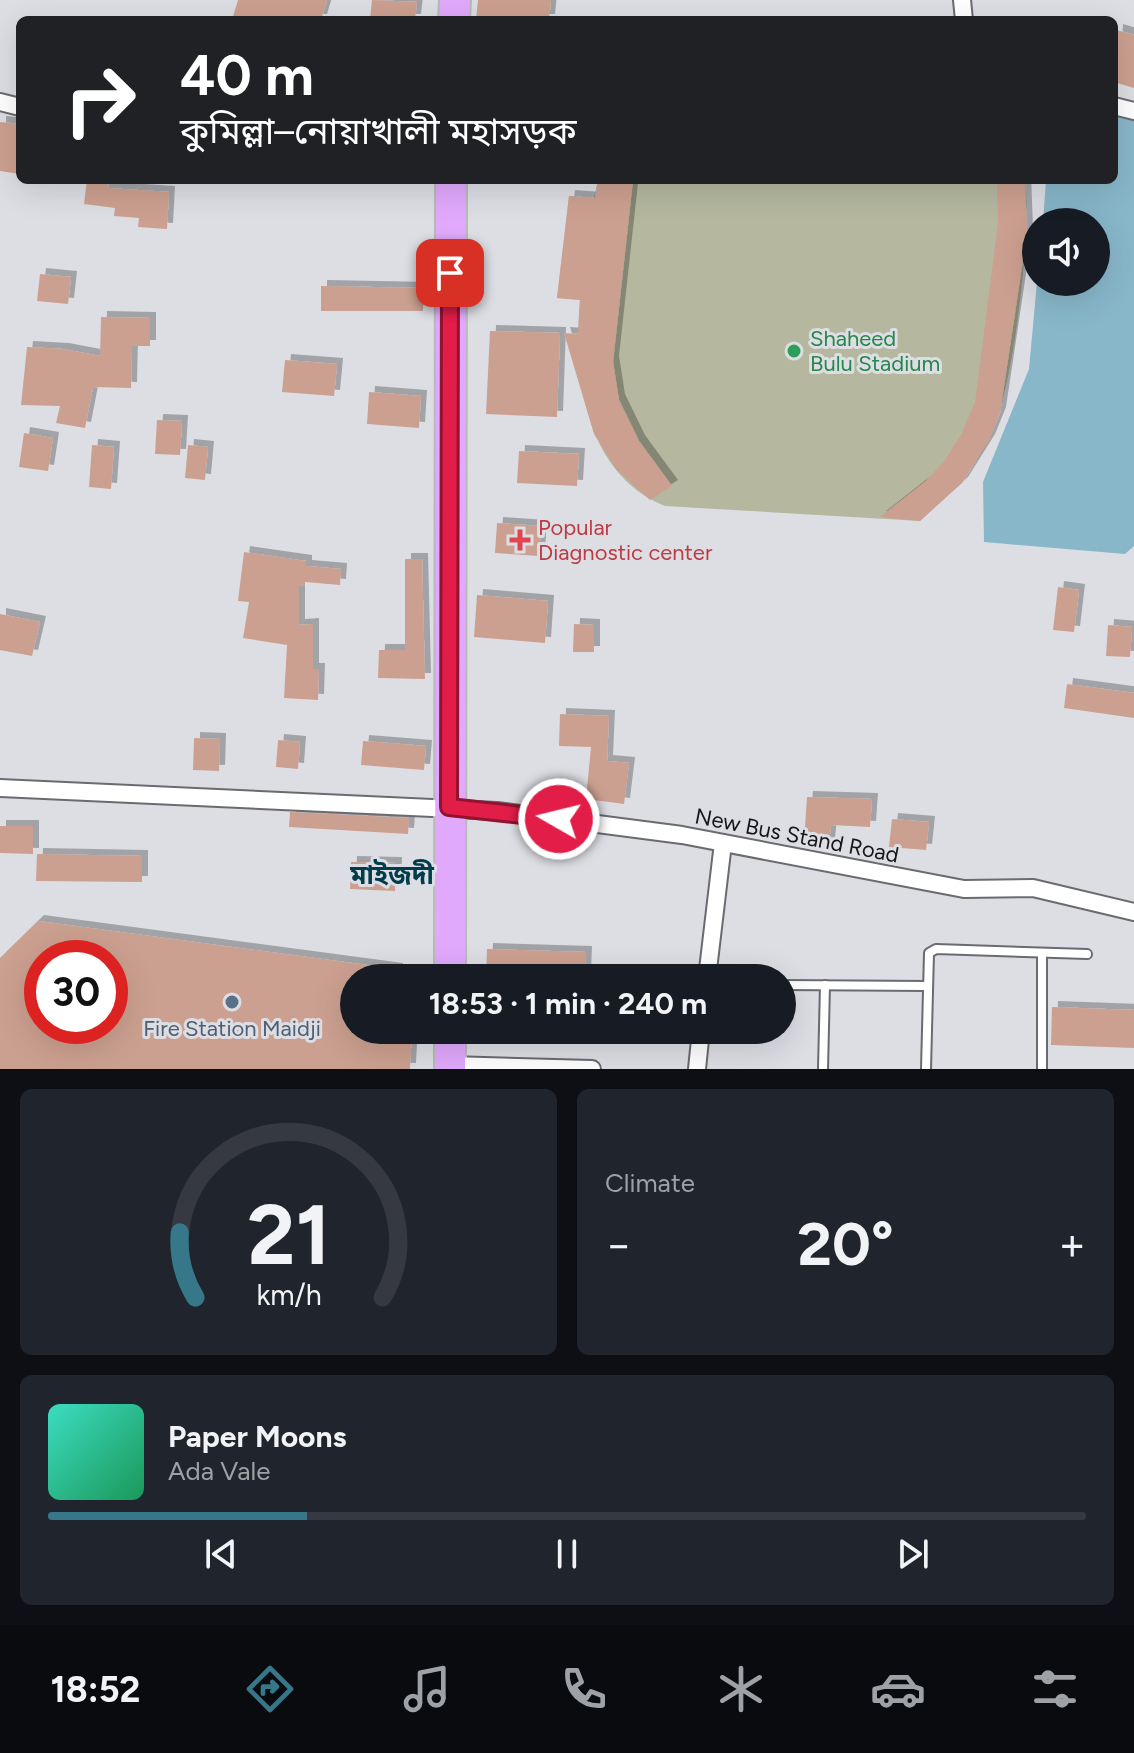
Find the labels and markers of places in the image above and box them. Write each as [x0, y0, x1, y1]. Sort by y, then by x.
pin [416, 239, 484, 307]
place label: Shaheed Bulu Stadium [810, 325, 940, 377]
marker: Shaheed Bulu Stadium [785, 342, 803, 360]
place label: Popular Diagnostic center [538, 514, 713, 566]
marker: Popular Diagnostic center [509, 529, 531, 551]
marker: Fire Station Maidji [223, 993, 241, 1011]
place label: Fire Station Maidji [143, 1015, 321, 1042]

